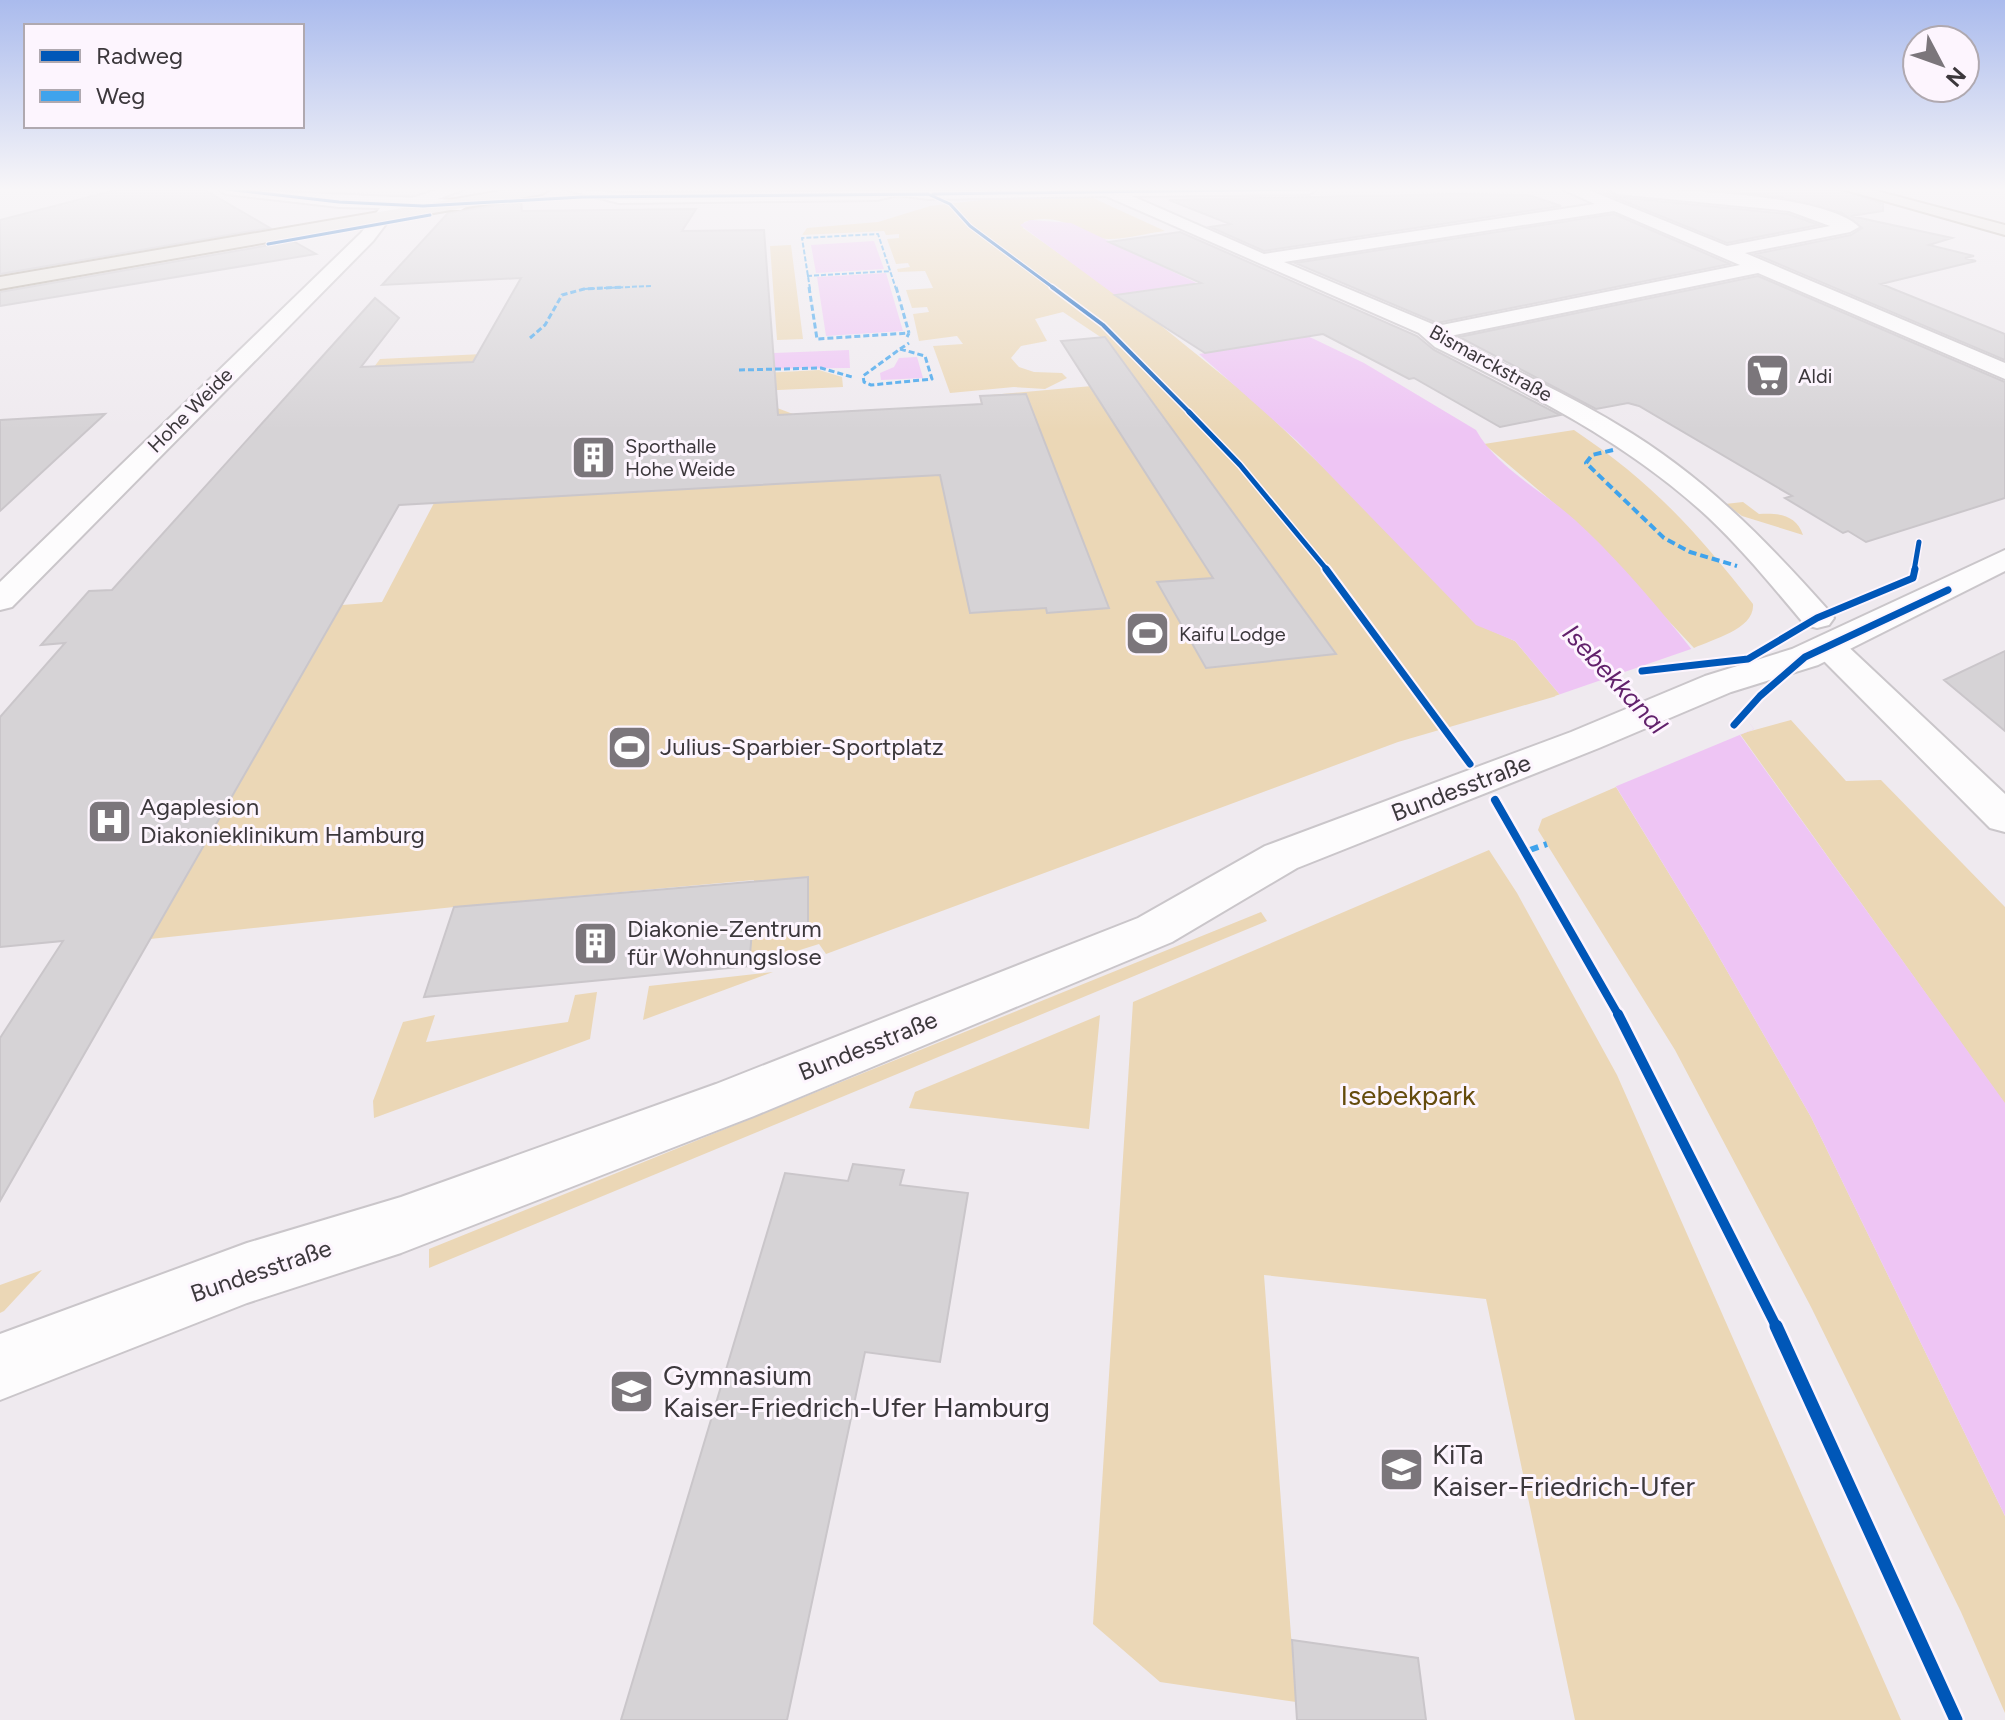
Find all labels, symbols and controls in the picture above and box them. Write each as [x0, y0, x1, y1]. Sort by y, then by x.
legend [24, 24, 304, 128]
north arrow [1901, 24, 1981, 104]
text: Radweg [96, 41, 183, 70]
text: N [1940, 62, 1971, 92]
text: Weg [96, 81, 145, 110]
street label: Bismarckstraße [1425, 319, 1557, 407]
supermarket icon: Aldi [1743, 352, 1791, 400]
street label: Hohe Weide [143, 362, 238, 457]
place label: Aldi [1798, 364, 1832, 388]
building icon: Sporthalle Hohe Weide [570, 434, 618, 482]
place label: Sporthalle Hohe Weide [625, 434, 735, 481]
sports icon: Kaifu Lodge [1124, 610, 1172, 658]
water label: Isebekkanal [1556, 617, 1674, 741]
place label: Kaifu Lodge [1179, 622, 1286, 646]
sports icon: Julius-Sparbier-Sportplatz [605, 723, 653, 771]
place label: Julius-Sparbier-Sportplatz [660, 732, 944, 761]
street label: Bundesstraße [1387, 748, 1535, 827]
place label: Agaplesion Diakonieklinikum Hamburg [140, 792, 425, 849]
hospital icon: Agaplesion Diakonieklinikum Hamburg [85, 797, 133, 845]
place label: Diakonie-Zentrum für Wohnungslose [627, 914, 822, 971]
building icon: Diakonie-Zentrum für Wohnungslose [572, 919, 620, 967]
street label: Bundesstraße [794, 1005, 941, 1087]
park label: Isebekpark [1340, 1078, 1476, 1112]
street label: Bundesstraße [187, 1233, 335, 1308]
place label: Gymnasium Kaiser-Friedrich-Ufer Hamburg [663, 1358, 1050, 1424]
school or university icon: Gymnasium Kaiser-Friedrich-Ufer Hamburg [608, 1367, 656, 1415]
place label: KiTa Kaiser-Friedrich-Ufer [1432, 1437, 1695, 1503]
school or university icon: KiTa Kaiser-Friedrich-Ufer [1377, 1446, 1425, 1494]

